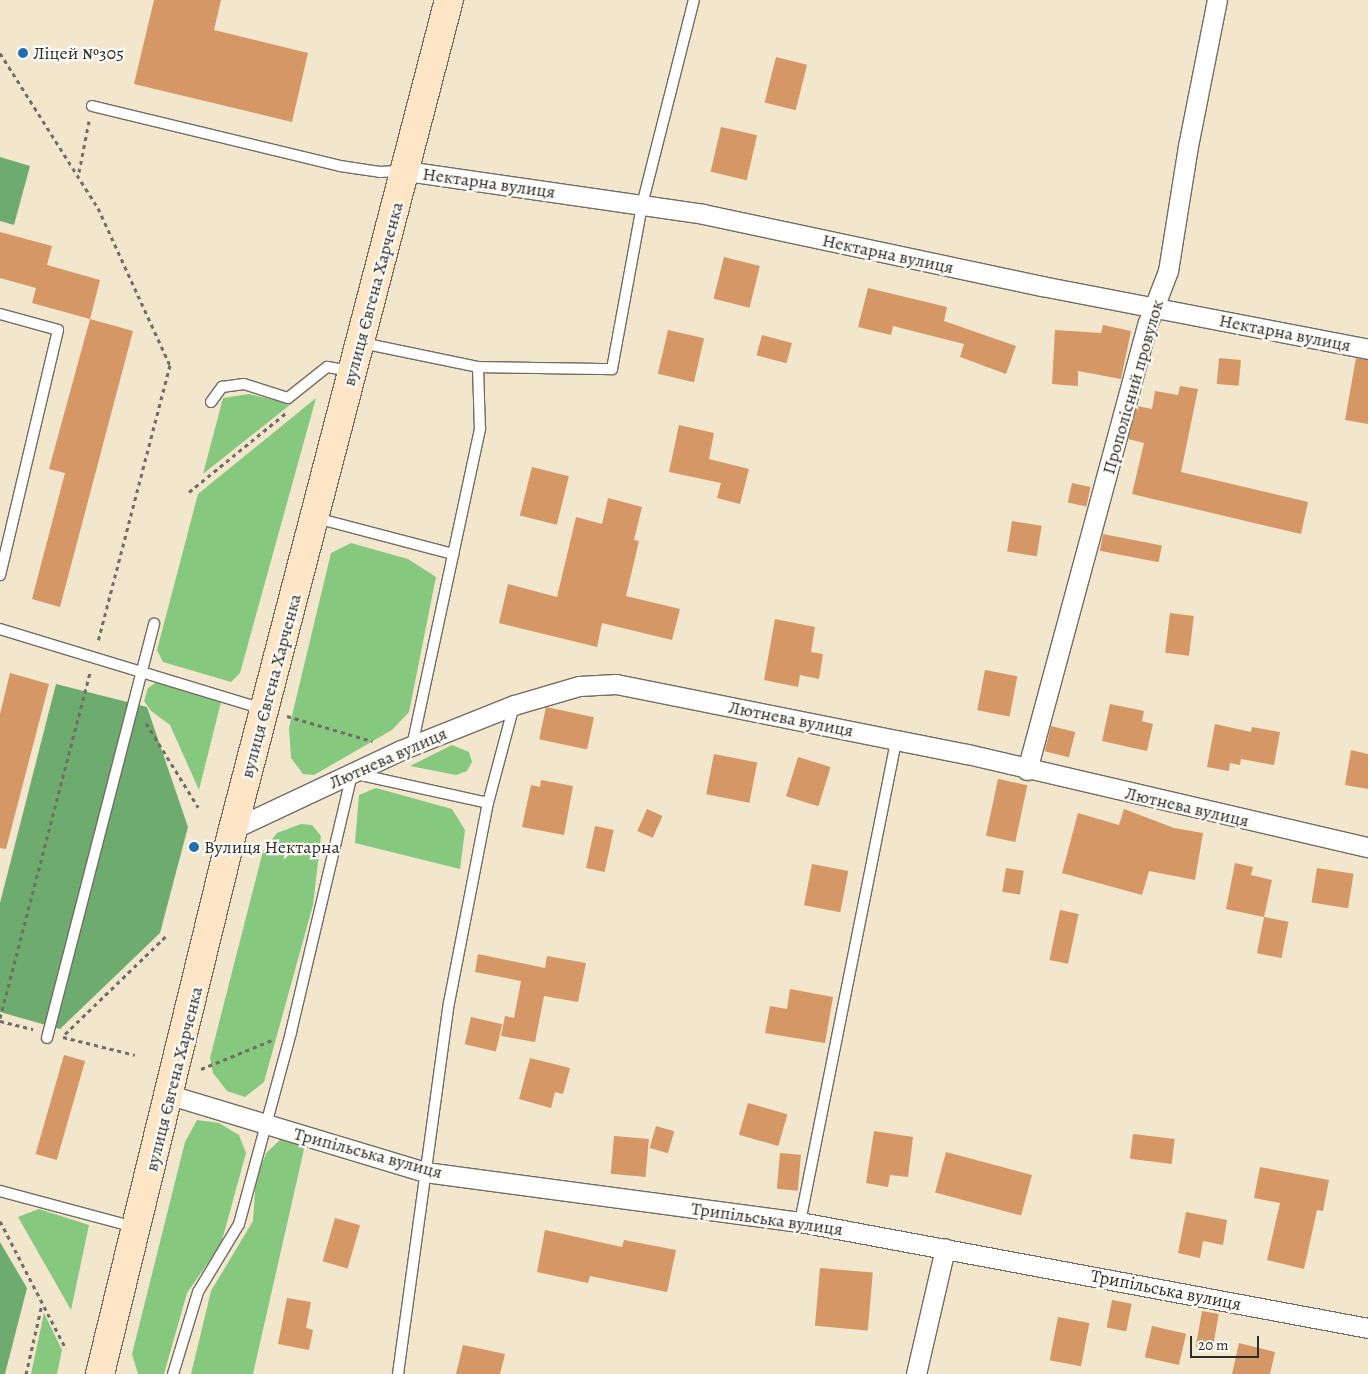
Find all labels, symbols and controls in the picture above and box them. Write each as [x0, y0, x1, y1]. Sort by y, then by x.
place label: Ліцей №305 [33, 42, 124, 64]
marker: Ліцей №305 [17, 47, 29, 59]
street label: Нектарна вулиця [421, 163, 557, 203]
street label: вулиця Євгена Харченка [338, 200, 408, 388]
street label: Нектарна вулиця [820, 230, 956, 278]
street label: Прополісний провулок [1098, 297, 1168, 477]
street label: Нектарна вулиця [1217, 310, 1353, 356]
street label: вулиця Євгена Харченка [236, 592, 306, 780]
street label: Лютнева вулиця [727, 696, 855, 742]
street label: Лютнева вулиця [326, 722, 450, 794]
street label: Лютнева вулиця [1123, 782, 1251, 832]
place label: Вулиця Нектарна [204, 836, 340, 858]
marker: Вулиця Нектарна [188, 841, 200, 853]
street label: вулиця Євгена Харченка [141, 984, 207, 1174]
street label: Трипільська вулиця [291, 1123, 445, 1183]
street label: Трипільська вулиця [690, 1198, 844, 1240]
street label: Трипільська вулиця [1089, 1265, 1243, 1315]
scale bar [1193, 1326, 1262, 1358]
text: 20 m [1198, 1335, 1229, 1355]

